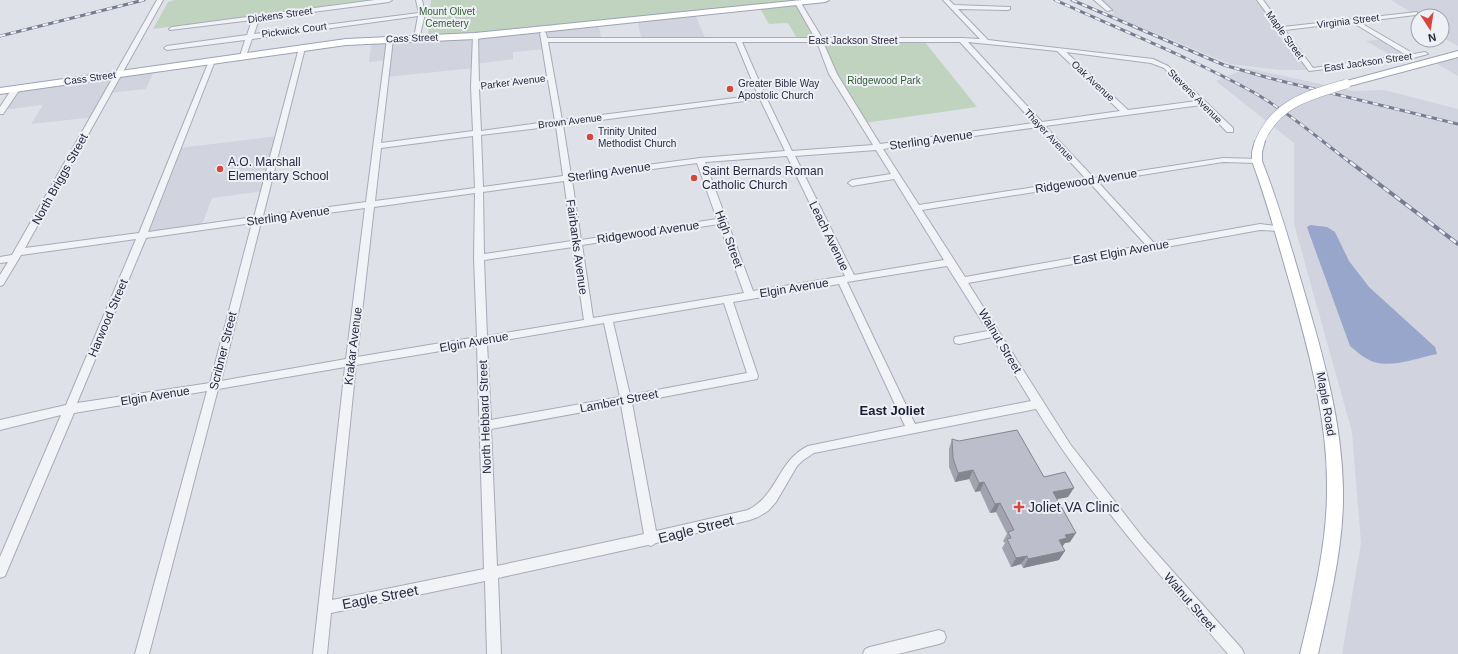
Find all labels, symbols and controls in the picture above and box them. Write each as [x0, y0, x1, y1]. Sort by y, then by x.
street label: Dickens Street [247, 5, 313, 25]
park label: Mount Olivet Cemetery [419, 6, 475, 29]
north arrow [1410, 8, 1450, 48]
street label: Maple Street [1264, 9, 1306, 61]
street label: Virginia Street [1316, 12, 1380, 30]
street label: Pickwick Court [261, 21, 327, 39]
text: N [1427, 31, 1437, 44]
street label: Cass Street [386, 32, 439, 44]
street label: East Jackson Street [809, 35, 898, 46]
street label: East Jackson Street [1323, 50, 1413, 74]
street label: Oak Avenue [1069, 58, 1117, 104]
street label: Stevens Avenue [1166, 67, 1225, 126]
street label: Cass Street [63, 69, 117, 87]
street label: Parker Avenue [480, 73, 547, 91]
park label: Ridgewood Park [847, 75, 922, 86]
place label: Greater Bible Way Apostolic Church [738, 78, 819, 101]
marker: Greater Bible Way Apostolic Church [725, 84, 735, 94]
street label: Thayer Avenue [1022, 107, 1076, 164]
street label: Brown Avenue [537, 112, 603, 130]
place label: Trinity United Methodist Church [598, 126, 676, 149]
street label: Sterling Avenue [889, 127, 974, 153]
street label: North Briggs Street [29, 130, 91, 227]
marker: Trinity United Methodist Church [585, 132, 595, 142]
place label: A.O. Marshall Elementary School [228, 155, 329, 183]
street label: Sterling Avenue [567, 159, 652, 185]
marker: A.O. Marshall Elementary School [215, 164, 225, 174]
place label: Saint Bernards Roman Catholic Church [702, 164, 823, 192]
street label: Ridgewood Avenue [1034, 166, 1138, 196]
marker: Saint Bernards Roman Catholic Church [689, 173, 699, 183]
street label: Fairbanks Avenue [563, 199, 591, 296]
street label: Leach Avenue [806, 199, 852, 273]
street label: Sterling Avenue [246, 203, 331, 229]
street label: High Street [712, 208, 746, 270]
street label: Ridgewood Avenue [596, 218, 700, 246]
street label: East Elgin Avenue [1072, 237, 1170, 267]
street label: Harwood Street [85, 276, 131, 359]
street label: Elgin Avenue [758, 276, 830, 300]
street label: Krakar Avenue [341, 306, 365, 386]
street label: Walnut Street [975, 306, 1025, 376]
street label: Scribner Street [207, 310, 240, 392]
street label: Elgin Avenue [438, 329, 510, 355]
street label: North Hebbard Street [476, 359, 494, 474]
street label: Maple Road [1313, 371, 1339, 437]
street label: Elgin Avenue [119, 384, 191, 408]
street label: Lambert Street [579, 386, 660, 415]
district label: East Joliet [859, 403, 925, 418]
place label: Joliet VA Clinic [1028, 499, 1120, 515]
marker: Joliet VA Clinic [1013, 501, 1025, 513]
street label: Eagle Street [657, 512, 735, 546]
street label: Walnut Street [1161, 570, 1219, 634]
street label: Eagle Street [341, 582, 419, 612]

